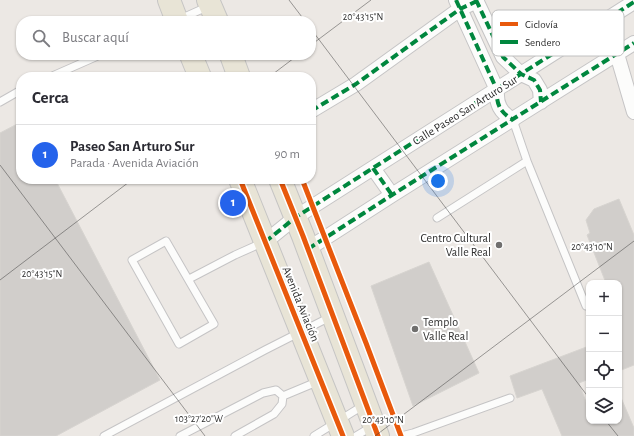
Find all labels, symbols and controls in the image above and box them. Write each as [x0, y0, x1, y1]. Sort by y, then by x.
legend [492, 10, 624, 56]
text: 20°43'15"N [343, 12, 383, 22]
search box [16, 16, 316, 60]
text: Ciclovía [525, 19, 558, 30]
icon: search [30, 27, 52, 49]
text: Buscar aquí [62, 30, 129, 45]
text: Sendero [525, 37, 560, 48]
street label: Calle Paseo San Arturo Sur [410, 73, 520, 147]
text: Cerca [32, 89, 69, 106]
text: Paseo San Arturo Sur [70, 139, 195, 154]
text: 1 [43, 148, 47, 161]
text: 90 m [274, 148, 300, 161]
text: Parada · Avenida Aviación [70, 157, 199, 170]
your location [428, 171, 448, 191]
pin: 1 [220, 188, 246, 218]
place label: Centro Cultural Valle Real [420, 232, 491, 258]
marker: Centro Cultural Valle Real [494, 240, 504, 250]
text: 20°43'10"N [571, 242, 613, 252]
street label: Avenida Aviación [281, 265, 321, 343]
text: 20°43'15"N [22, 269, 62, 279]
map controls [586, 280, 622, 424]
button: + [586, 280, 622, 316]
place label: Templo Valle Real [423, 316, 468, 342]
button: − [586, 316, 622, 352]
marker: Templo Valle Real [410, 324, 420, 334]
button: locate [586, 352, 622, 388]
button: layers [586, 388, 622, 424]
text: 103°27'20"W [175, 414, 223, 424]
text: 20°43'10"N [362, 415, 404, 425]

